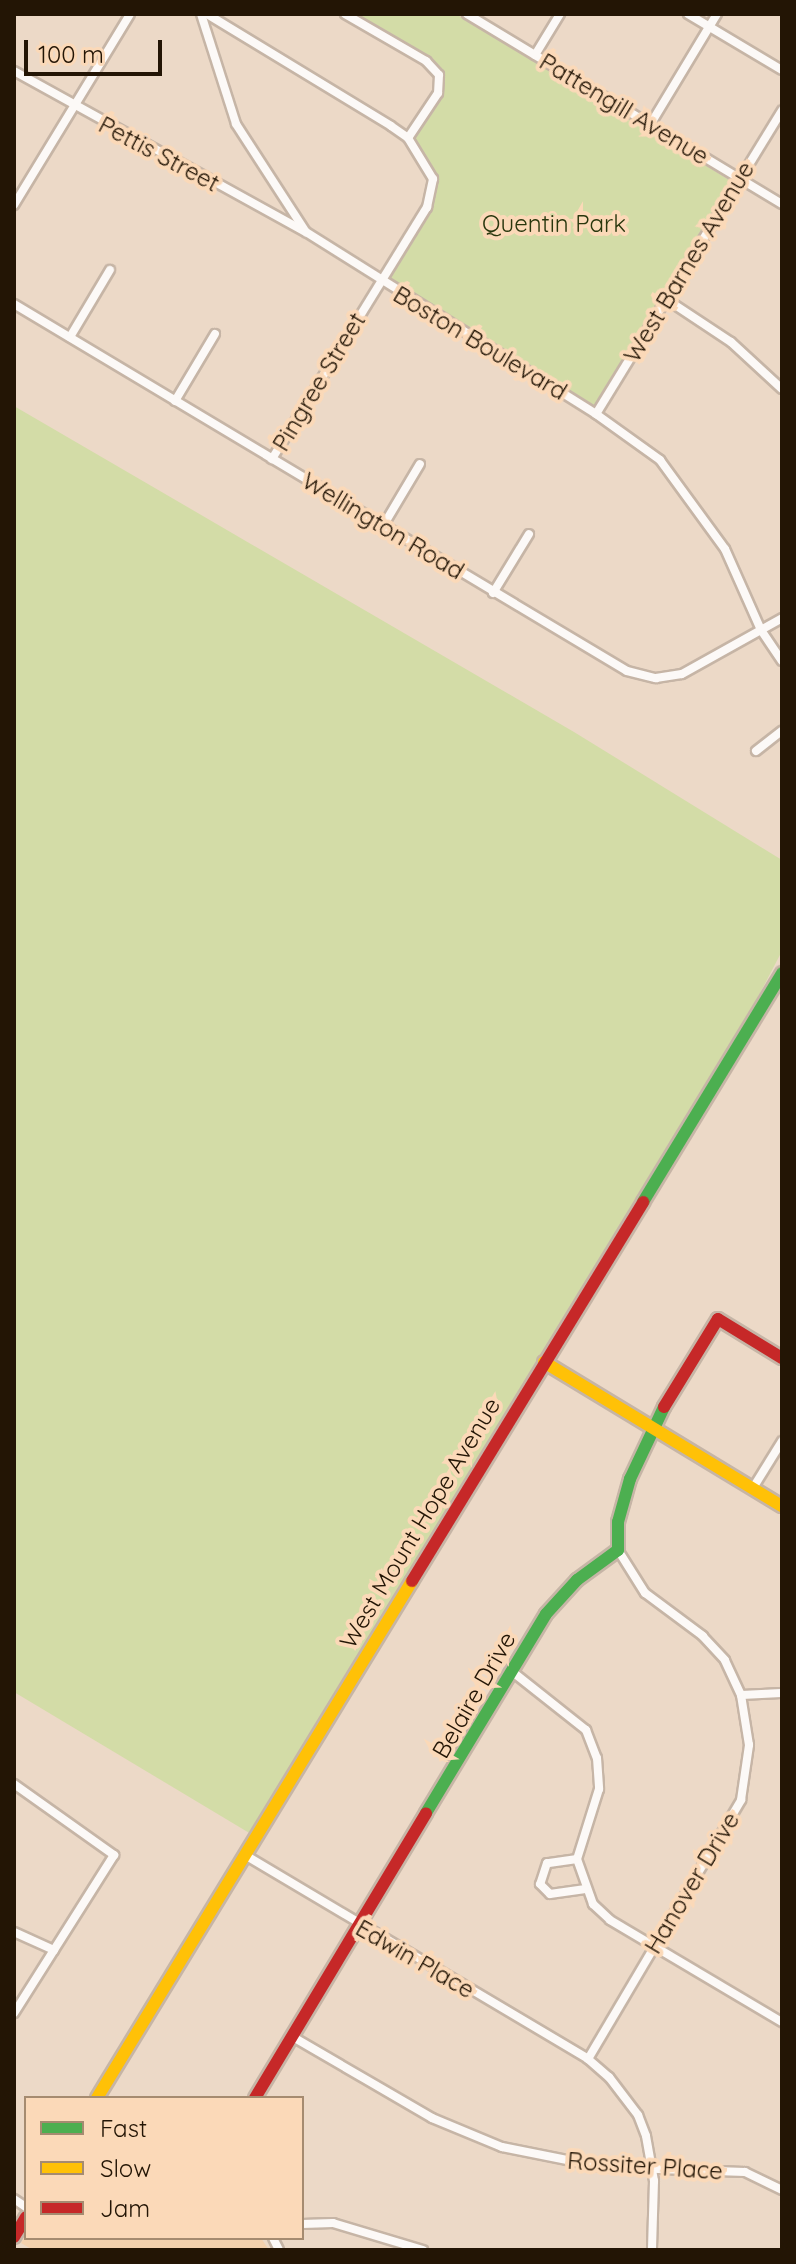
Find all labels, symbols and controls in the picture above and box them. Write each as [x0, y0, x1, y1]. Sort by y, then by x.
scale bar [28, 24, 166, 74]
text: 100 m [38, 39, 104, 69]
street label: Pattengill Avenue [534, 47, 714, 171]
street label: Pettis Street [94, 110, 224, 198]
street label: West Barnes Avenue [618, 156, 760, 368]
park label: Quentin Park [482, 210, 626, 238]
street label: Boston Boulevard [388, 280, 572, 406]
street label: Pingree Street [266, 308, 372, 456]
street label: Wellington Road [297, 466, 469, 586]
street label: West Mount Hope Avenue [334, 1392, 506, 1654]
street label: Belaire Drive [426, 1627, 522, 1763]
street label: Hanover Drive [639, 1807, 745, 1959]
street label: Edwin Place [351, 1914, 479, 2004]
legend [24, 2096, 304, 2240]
text: Fast [100, 2113, 147, 2143]
street label: Rossiter Place [566, 2146, 724, 2186]
text: Slow [100, 2153, 151, 2183]
text: Jam [100, 2193, 150, 2223]

